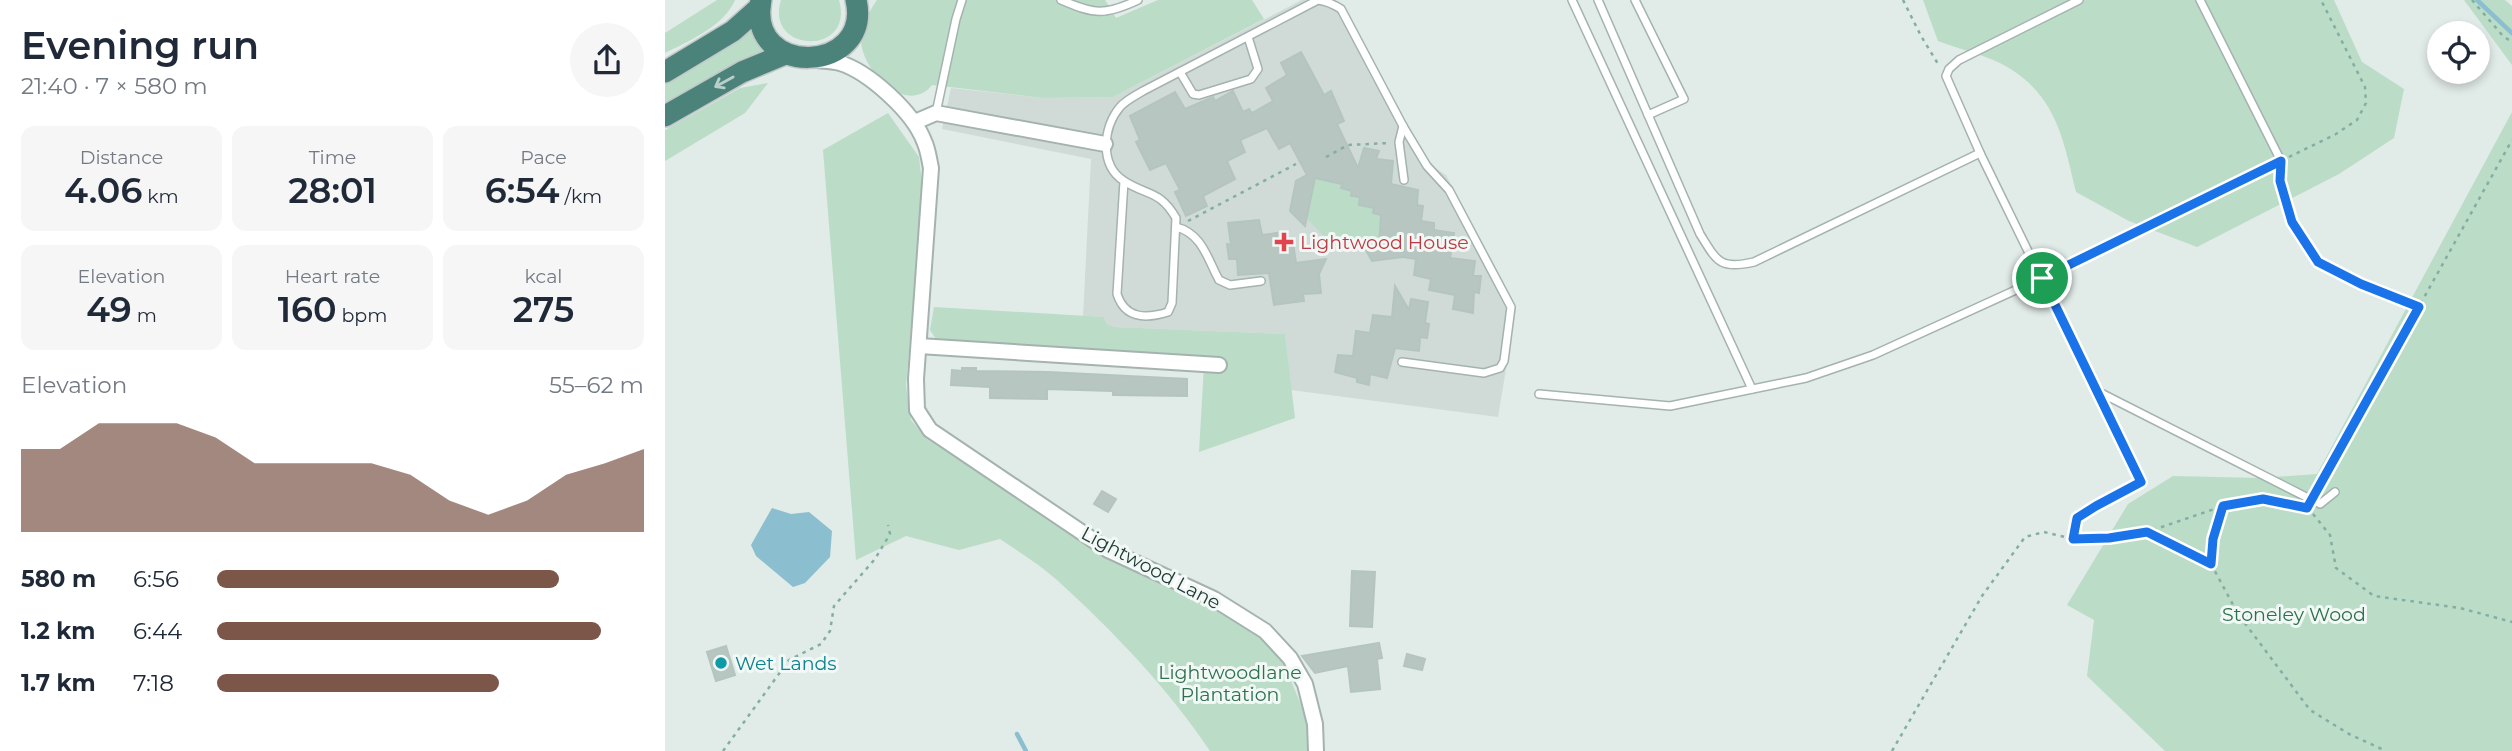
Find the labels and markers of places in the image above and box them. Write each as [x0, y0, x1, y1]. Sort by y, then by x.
place label: Lightwood House [1300, 231, 1469, 254]
marker: Lightwood House [1274, 232, 1294, 252]
pin [2012, 248, 2072, 308]
place label: Wet Lands [735, 652, 837, 675]
marker: Wet Lands [713, 655, 729, 671]

